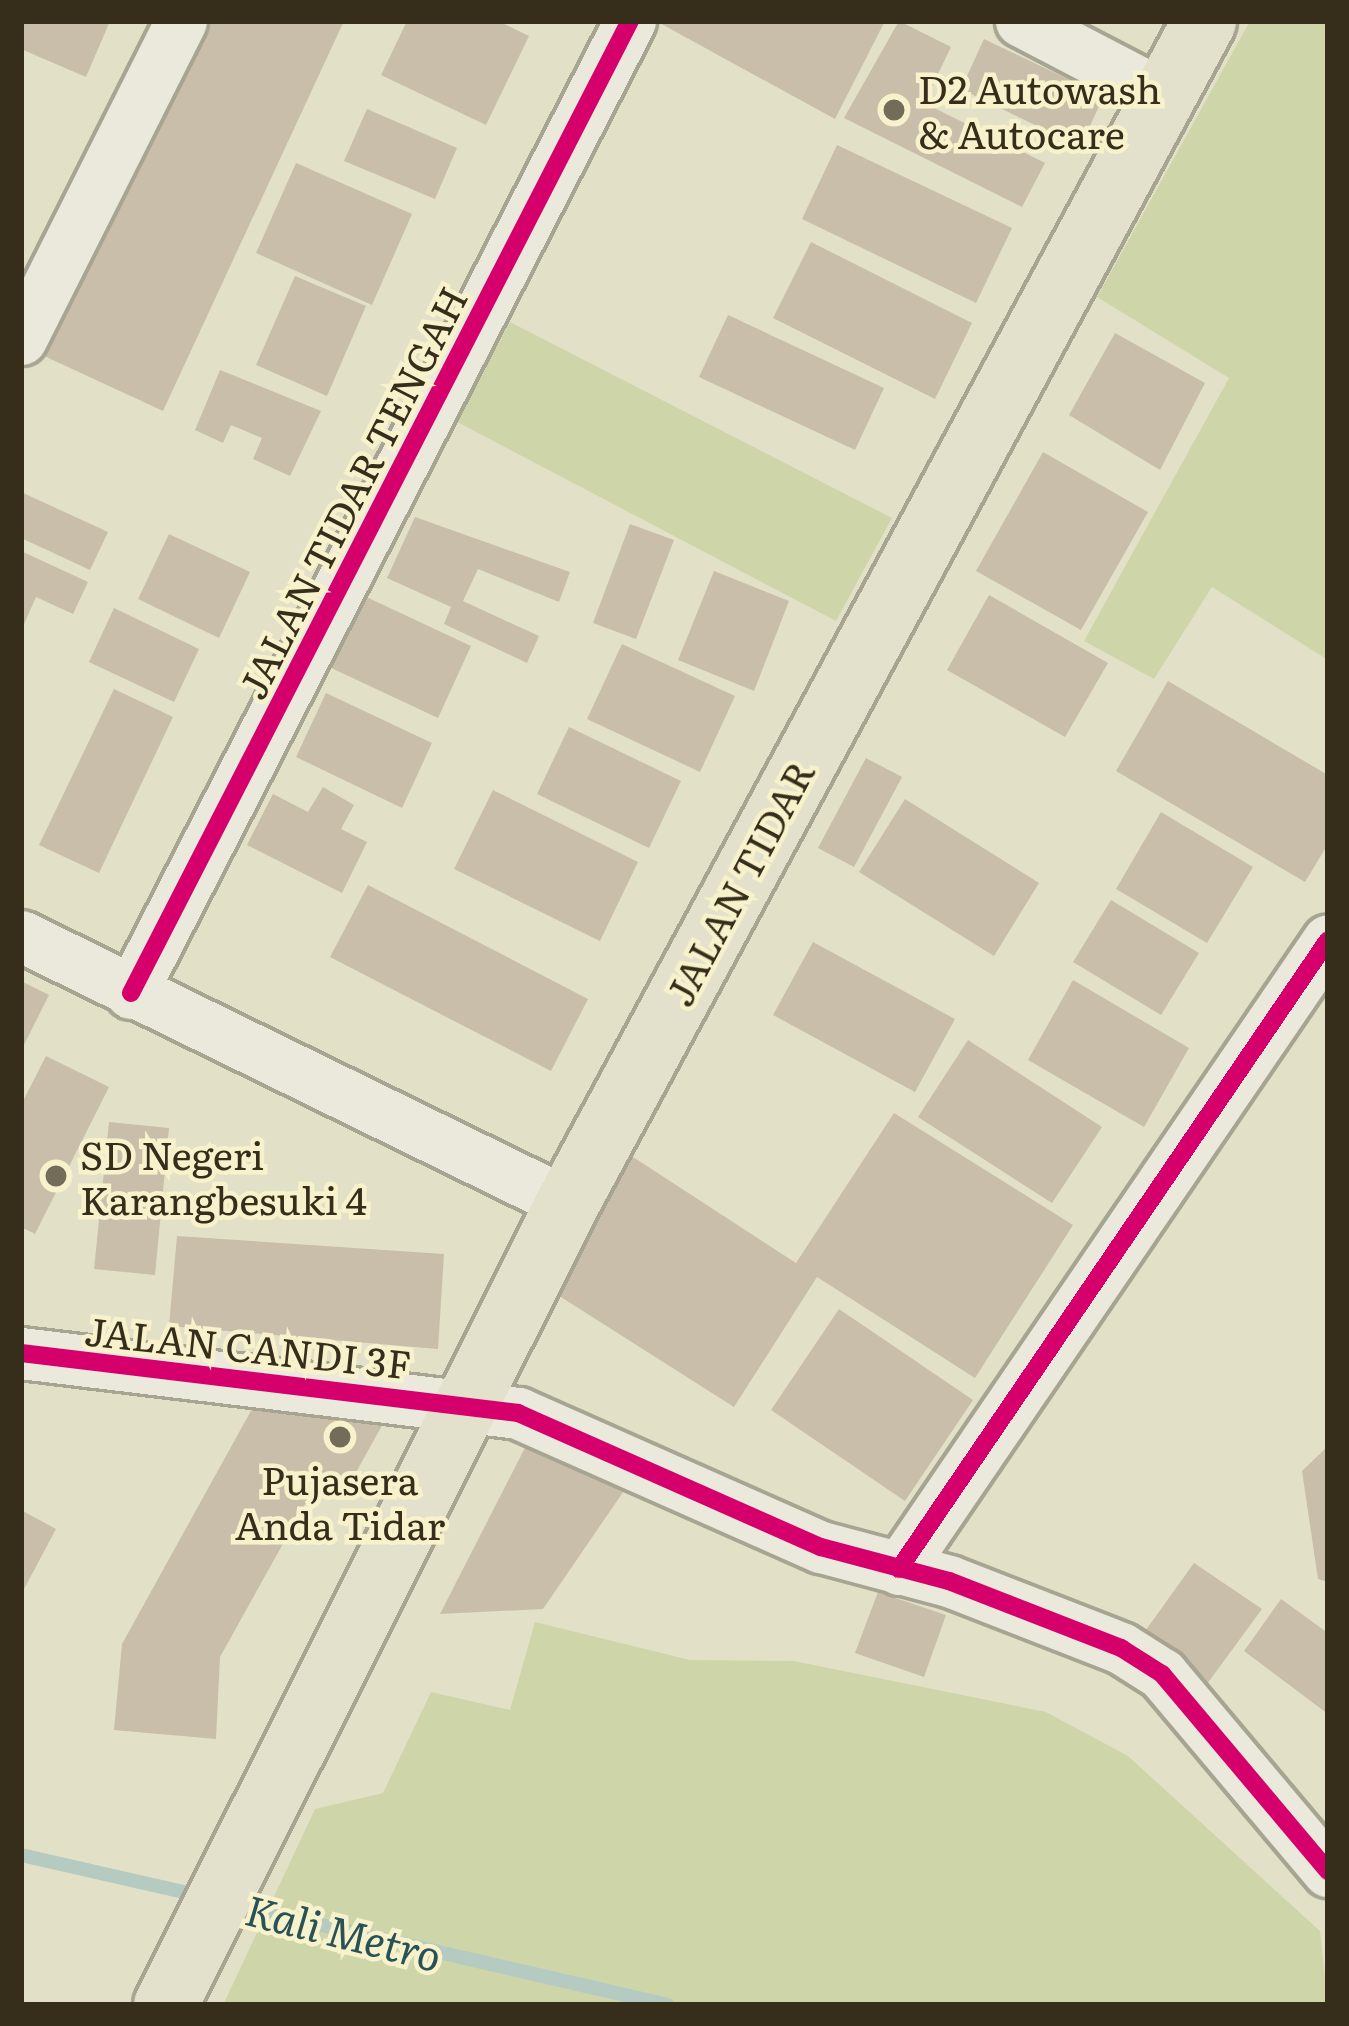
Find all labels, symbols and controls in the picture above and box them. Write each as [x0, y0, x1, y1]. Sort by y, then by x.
place label: D2 Autowash & Autocare [918, 65, 1161, 156]
marker: D2 Autowash & Autocare [881, 97, 907, 123]
street label: JALAN TIDAR TENGAH [227, 279, 475, 705]
street label: JALAN TIDAR [654, 751, 822, 1013]
place label: SD Negeri Karangbesuki 4 [80, 1131, 367, 1222]
marker: SD Negeri Karangbesuki 4 [43, 1163, 69, 1189]
street label: JALAN CANDI 3F [82, 1306, 414, 1386]
marker: Pujasera Anda Tidar [327, 1424, 353, 1450]
place label: Pujasera Anda Tidar [235, 1456, 445, 1547]
water label: Kali Metro [241, 1882, 447, 1980]

